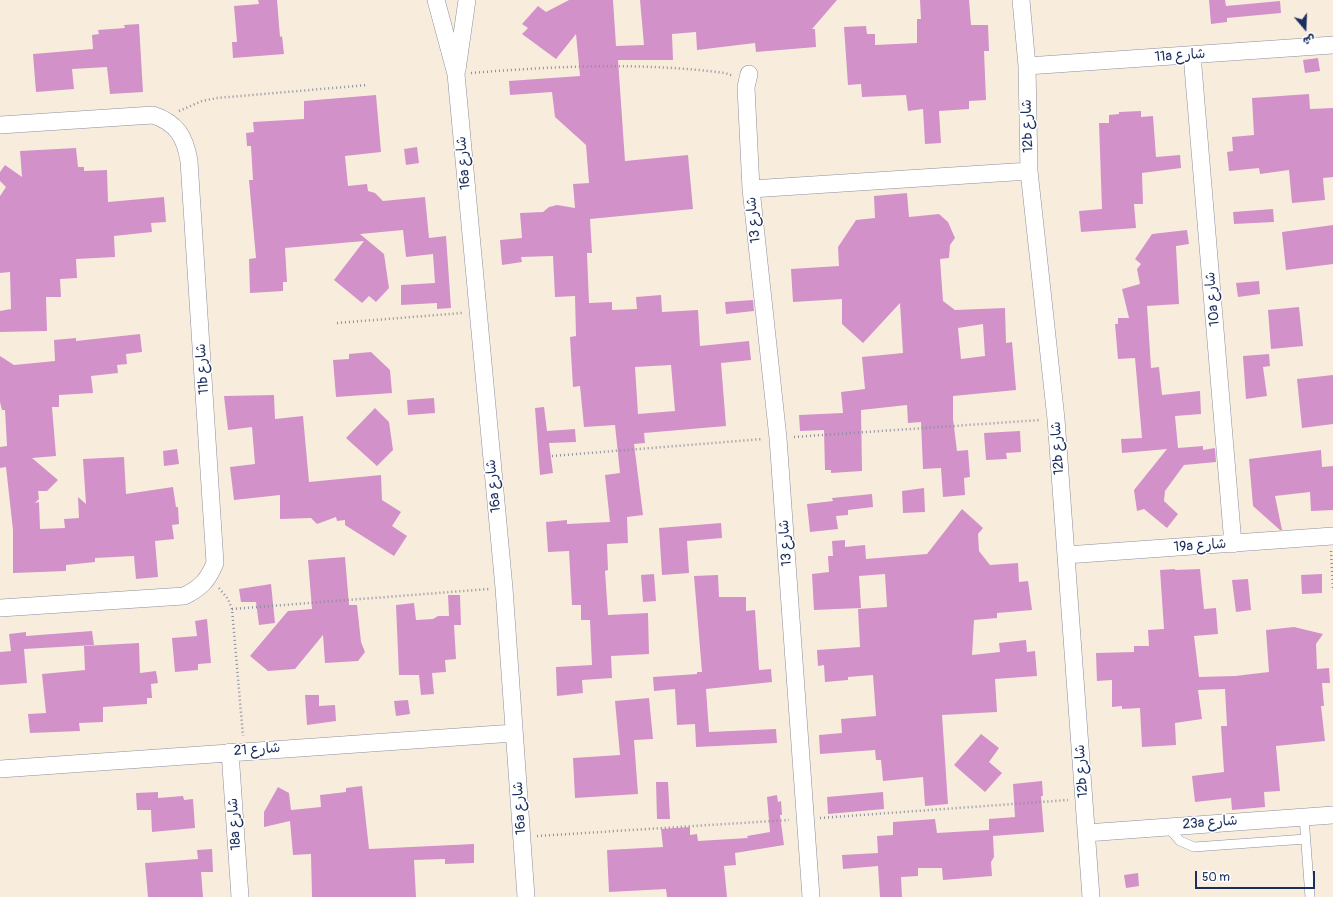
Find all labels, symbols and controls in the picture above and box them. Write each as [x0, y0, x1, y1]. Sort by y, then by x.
north arrow [1285, 8, 1325, 48]
text: ش [1301, 32, 1317, 48]
street label: 11a شارع [1154, 46, 1206, 66]
street label: 12b شارع [1019, 99, 1037, 153]
street label: 16a شارع [453, 136, 475, 190]
street label: شارع 13 [743, 196, 765, 244]
street label: 10a شارع [1202, 271, 1224, 327]
street label: 11b شارع [193, 343, 213, 395]
street label: 12b شارع [1048, 421, 1068, 475]
street label: 16a شارع [483, 459, 505, 513]
street label: شارع 13 [776, 519, 796, 567]
street label: 19a شارع [1173, 536, 1227, 556]
street label: شارع 21 [233, 740, 281, 760]
street label: 12b شارع [1072, 744, 1092, 798]
street label: 16a شارع [510, 781, 530, 835]
street label: 18a شارع [225, 797, 245, 851]
street label: 23a شارع [1182, 813, 1238, 833]
scale bar [1197, 863, 1317, 889]
text: 50 m [1202, 870, 1230, 885]

